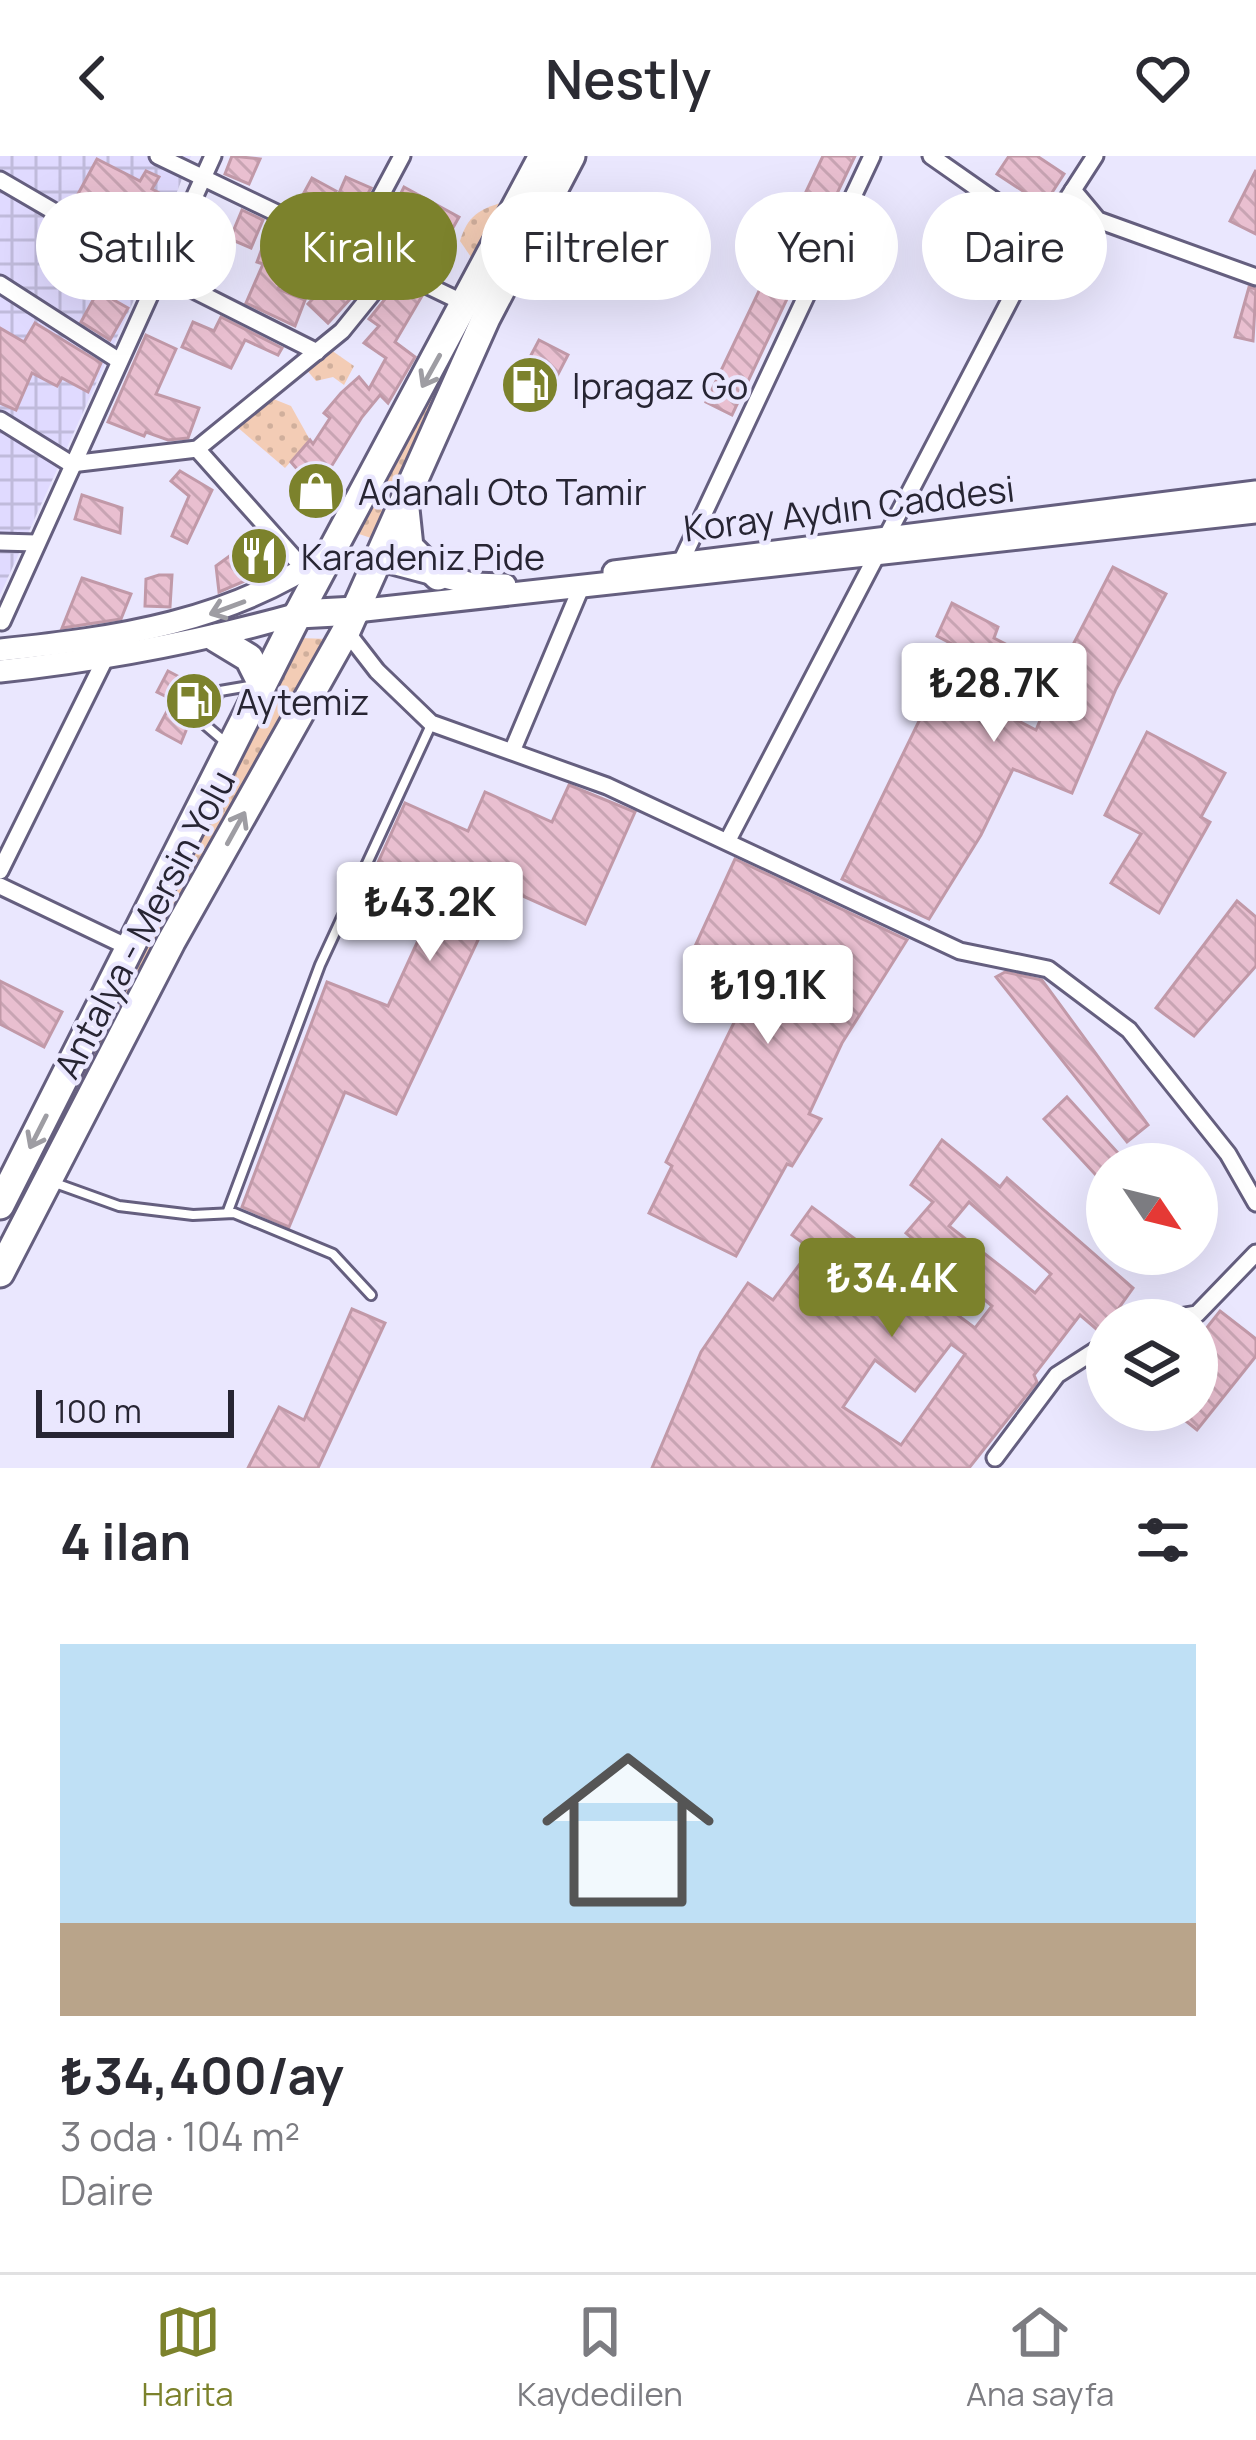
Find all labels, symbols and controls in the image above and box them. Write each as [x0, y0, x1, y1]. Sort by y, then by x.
text: Nestly [545, 41, 711, 115]
icon: back [60, 45, 126, 111]
icon: heart [1130, 45, 1196, 111]
chip: Satılık [36, 192, 236, 300]
chip: Kiralık [260, 192, 457, 300]
chip: Filtreler [481, 192, 711, 300]
chip: Yeni [735, 192, 898, 300]
chip: Daire [922, 192, 1107, 300]
one-way arrow [418, 353, 442, 388]
fuel station icon: Ipragaz Go [499, 354, 561, 416]
place label: Ipragaz Go [572, 361, 748, 410]
shop icon: Adanalı Oto Tamir [285, 460, 347, 522]
street label: Koray Aydın Caddesi [681, 463, 1017, 553]
place label: Adanalı Oto Tamir [358, 467, 647, 516]
restaurant icon: Karadeniz Pide [228, 525, 290, 587]
place label: Karadeniz Pide [301, 532, 545, 581]
one-way arrow [209, 599, 246, 620]
pin: ₺28.7K [896, 643, 1092, 745]
text: ₺28.7K [929, 655, 1059, 709]
fuel station icon: Aytemiz [163, 670, 225, 732]
place label: Aytemiz [236, 677, 370, 726]
street label: Antalya - Mersin Yolu [42, 761, 246, 1087]
one-way arrow [225, 811, 248, 846]
pin: ₺43.2K [332, 862, 528, 964]
text: ₺43.2K [364, 874, 496, 928]
pin: ₺19.1K [670, 945, 866, 1047]
text: ₺19.1K [710, 957, 826, 1011]
one-way arrow [25, 1114, 48, 1149]
north arrow [1086, 1143, 1218, 1275]
map controls [1086, 1143, 1218, 1431]
pin: ₺34.4K [794, 1238, 990, 1340]
text: ₺34.4K [826, 1250, 958, 1304]
button: layers [1086, 1299, 1218, 1431]
scale bar [36, 1384, 234, 1437]
text: 100 m [54, 1388, 142, 1433]
text: 4 ilan [60, 1506, 191, 1575]
icon: filters [1130, 1507, 1196, 1573]
icon: home [520, 1722, 736, 1938]
text: ₺34,400/ay [60, 2040, 344, 2109]
text: 3 oda · 104 m² [60, 2109, 300, 2163]
text: Daire [60, 2163, 153, 2217]
tab: Harita [142, 2299, 234, 2416]
tab: Kaydedilen [517, 2299, 683, 2416]
tab: Ana sayfa [966, 2299, 1114, 2416]

